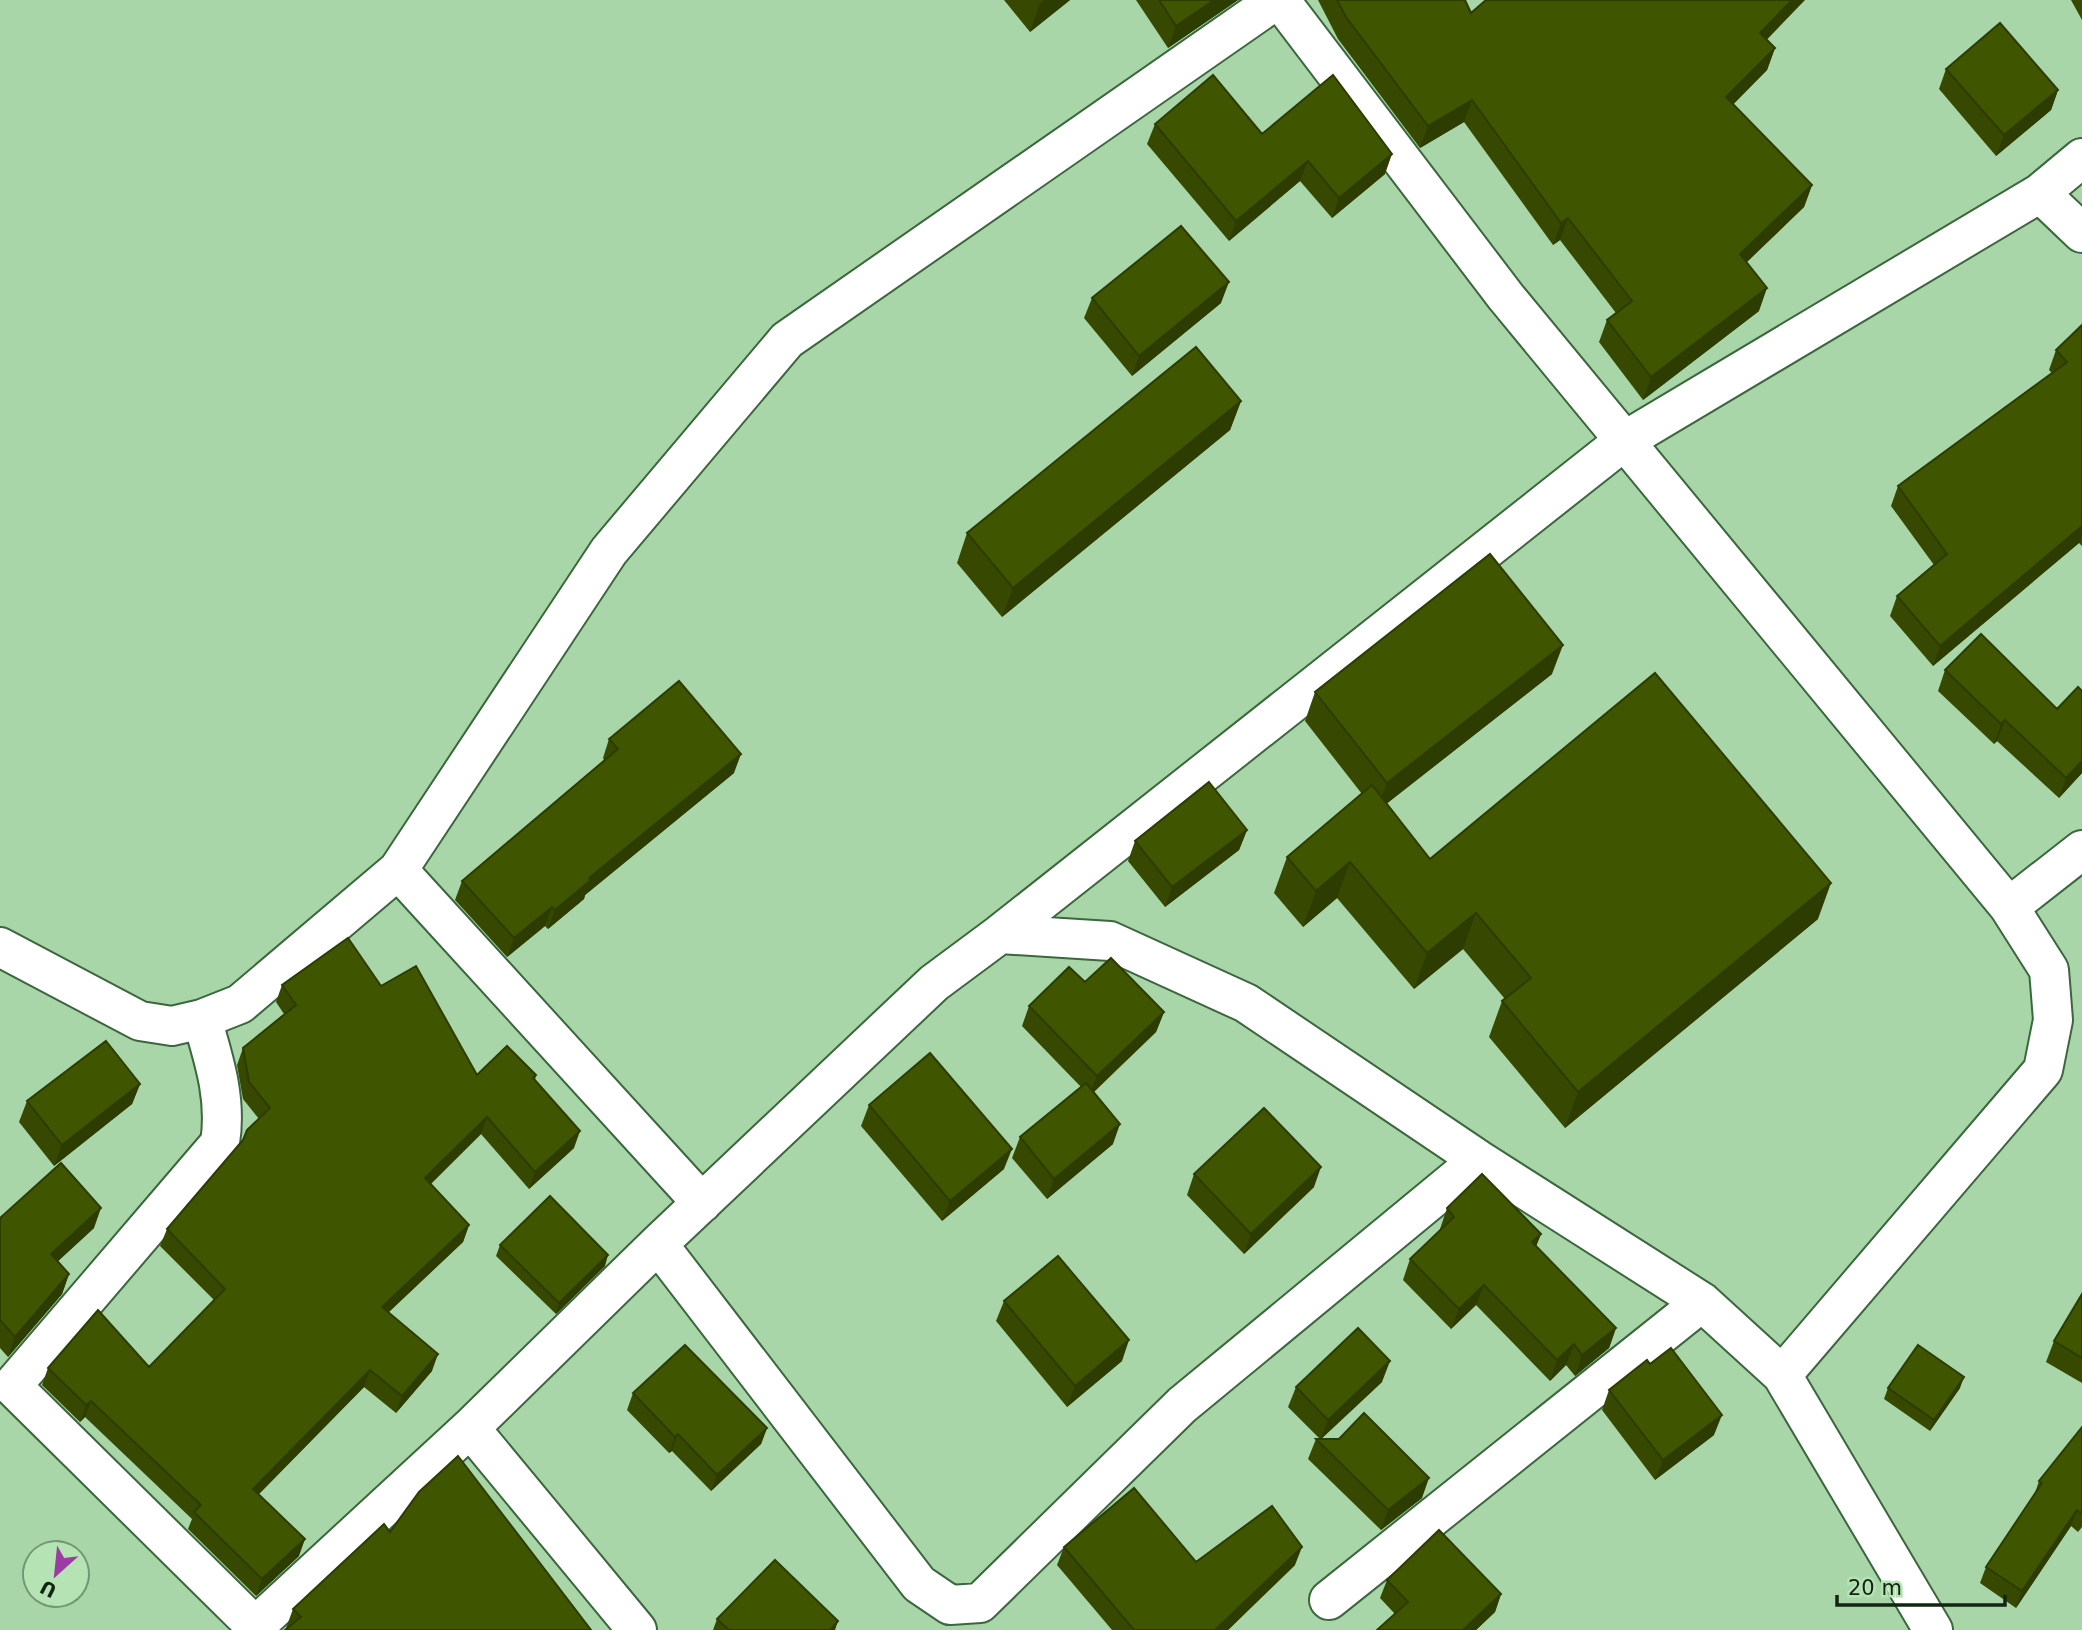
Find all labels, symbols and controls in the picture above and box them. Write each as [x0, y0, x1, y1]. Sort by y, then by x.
north arrow [21, 1539, 91, 1609]
scale bar [1837, 1564, 2005, 1608]
text: U [36, 1576, 60, 1602]
text: 20 m [1848, 1576, 1902, 1600]

